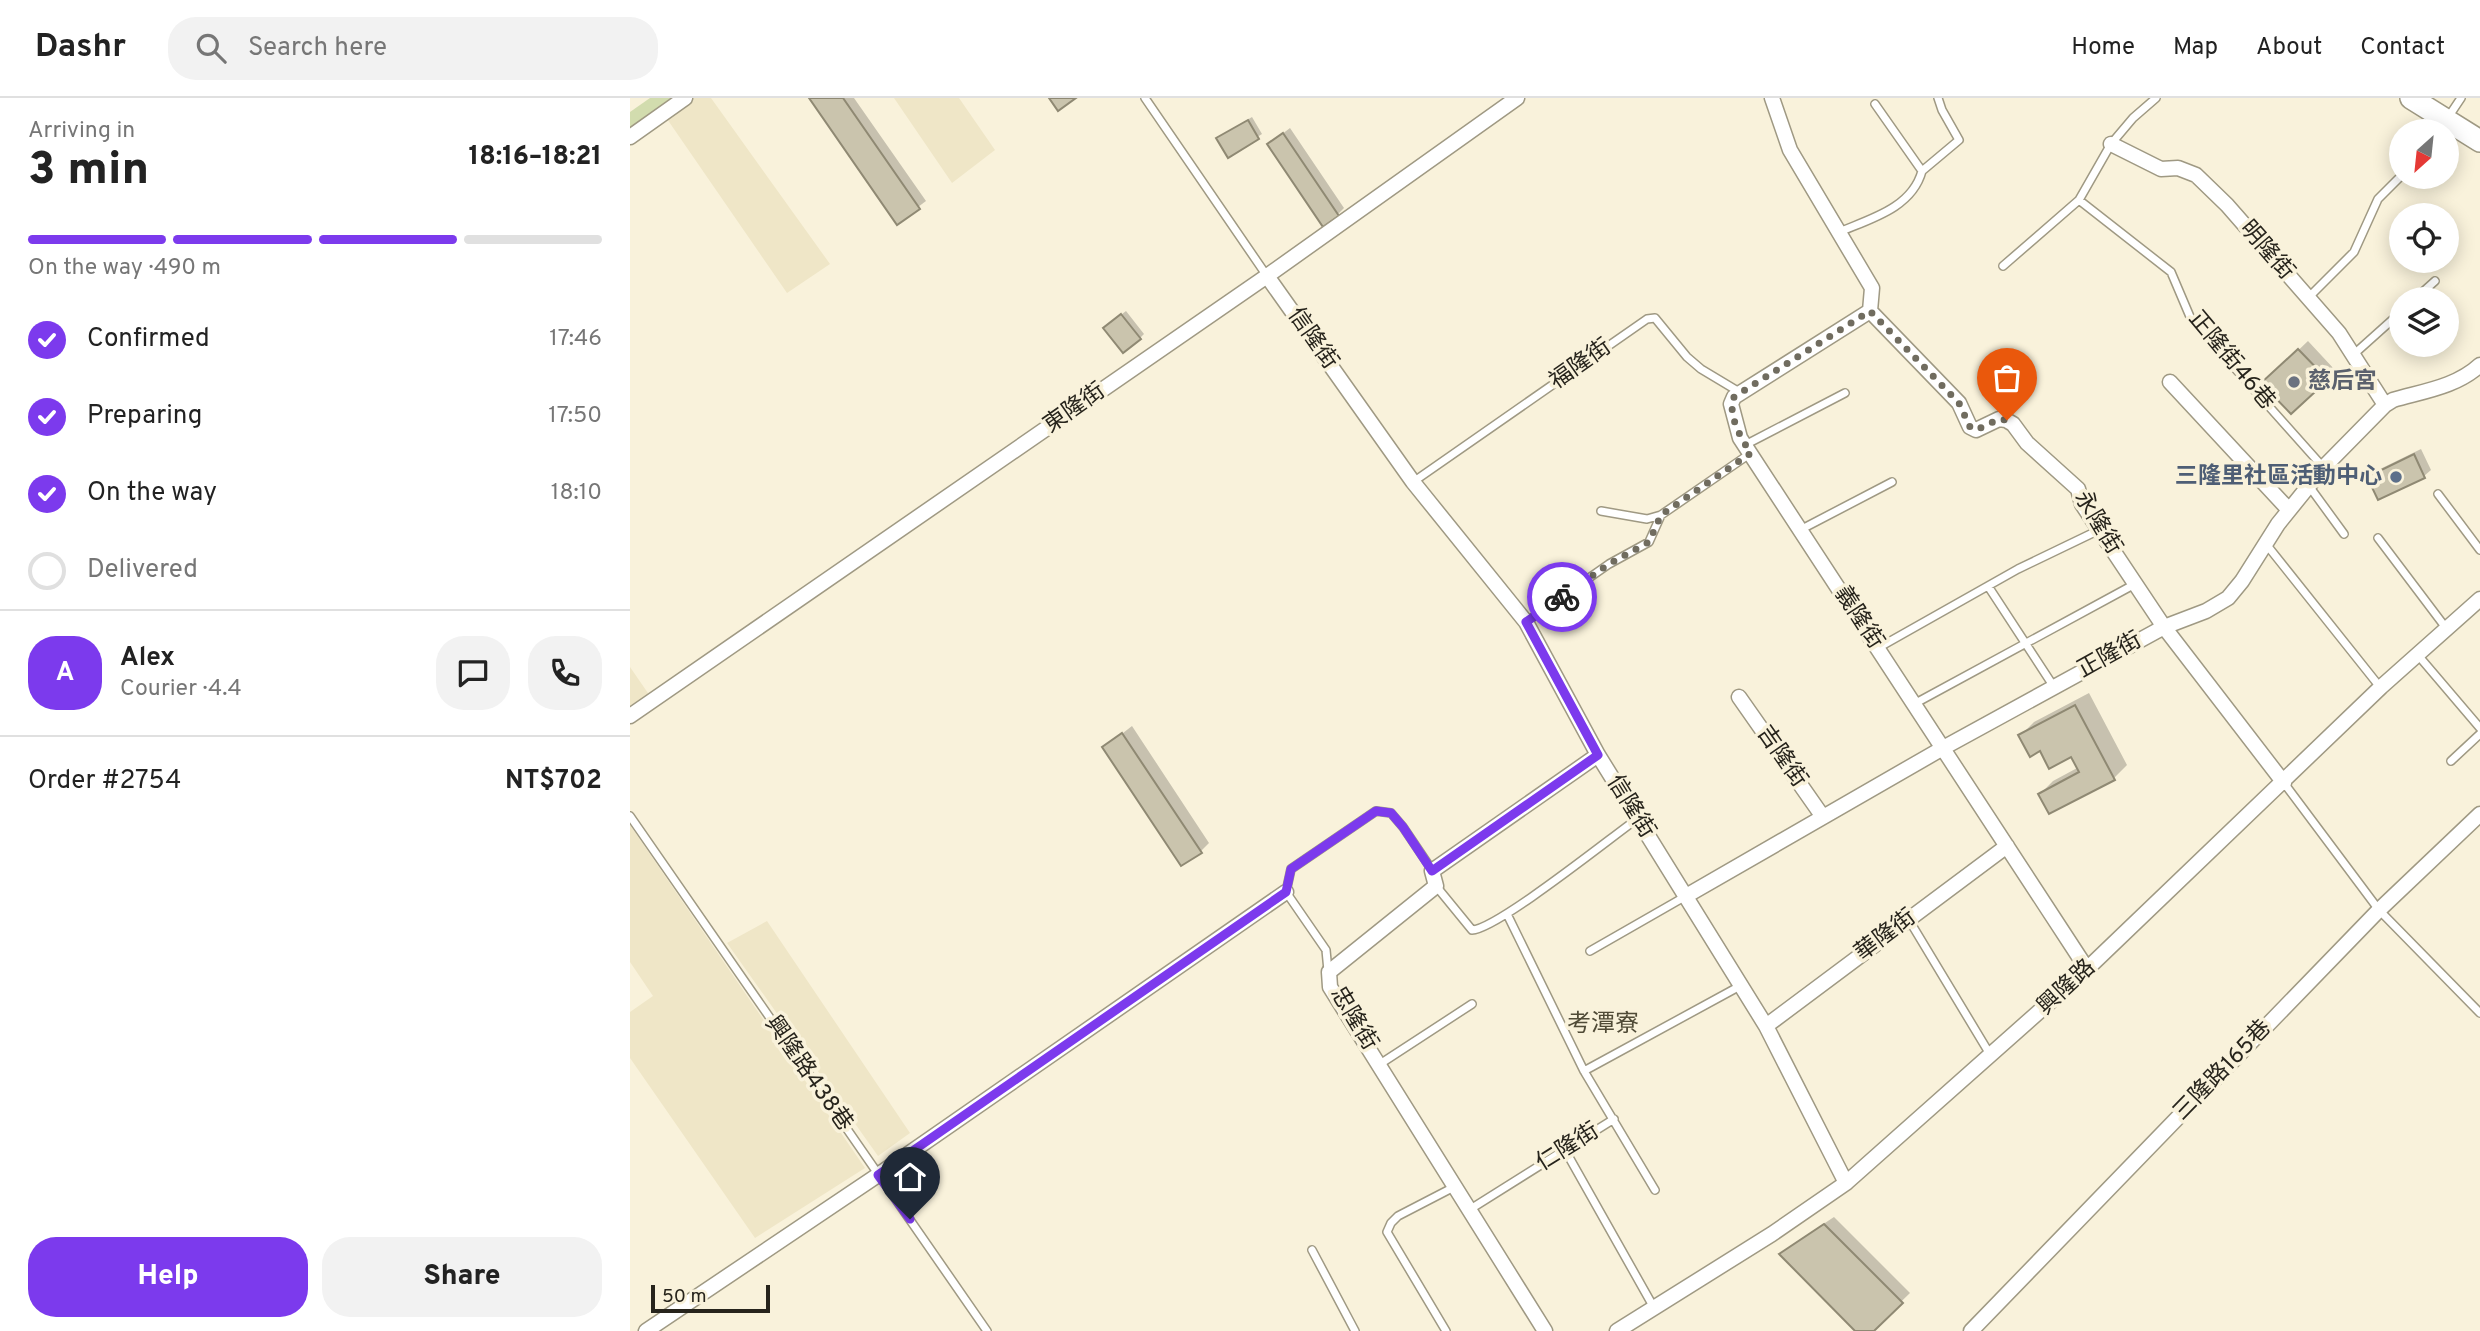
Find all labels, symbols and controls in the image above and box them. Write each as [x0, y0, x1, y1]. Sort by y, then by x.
search box [168, 17, 658, 80]
text: Dashr [35, 27, 126, 69]
icon: search [192, 29, 230, 67]
text: Search here [248, 32, 387, 65]
text: Home [2071, 33, 2135, 63]
text: Map [2173, 33, 2218, 63]
text: About [2256, 33, 2322, 63]
text: Contact [2360, 33, 2445, 63]
text: Arriving in [28, 117, 135, 146]
north arrow [2389, 119, 2459, 189]
map controls [2389, 119, 2459, 357]
text: 18:16–18:21 [469, 141, 602, 174]
text: 3 min [28, 142, 149, 201]
button: locate [2389, 203, 2459, 273]
street label: 明隆街 [2232, 215, 2300, 287]
text: On the way · 490 m [28, 254, 221, 283]
button: layers [2389, 287, 2459, 357]
street label: 信隆街 [1280, 302, 1344, 376]
street label: 正隆街46巷 [2181, 306, 2281, 416]
icon: check [28, 321, 66, 359]
text: Confirmed [87, 323, 210, 356]
text: 17:46 [549, 325, 602, 354]
street label: 福隆街 [1544, 333, 1618, 397]
pin [1977, 348, 2037, 420]
icon: bag [1988, 359, 2026, 397]
place label: 慈后宮 [2308, 368, 2377, 397]
marker: 慈后宮 [2286, 374, 2302, 390]
street label: 東隆街 [1038, 377, 1112, 441]
icon: check [28, 398, 66, 436]
text: Preparing [87, 400, 202, 433]
text: 17:50 [548, 402, 602, 431]
place label: 三隆里社區活動中心 [2175, 463, 2382, 492]
marker: 三隆里社區活動中心 [2388, 469, 2404, 485]
icon: check [28, 475, 66, 513]
text: On the way [87, 477, 217, 510]
text: 18:10 [551, 479, 602, 508]
street label: 永隆街 [2067, 486, 2127, 560]
text: Delivered [87, 554, 198, 587]
courier [1527, 562, 1597, 632]
icon: bike [1543, 578, 1581, 616]
street label: 義隆街 [1827, 581, 1889, 655]
street label: 正隆街 [2073, 627, 2147, 685]
button: chat [436, 636, 510, 710]
button: phone [528, 636, 602, 710]
text: Alex [120, 642, 175, 675]
text: A [56, 657, 74, 690]
text: Courier · 4.4 [120, 675, 242, 704]
street label: 吉隆街 [1749, 720, 1813, 794]
text: Order #2754 [28, 765, 181, 798]
text: NT$702 [505, 765, 602, 798]
street label: 信隆街 [1599, 770, 1661, 844]
street label: 華隆街 [1850, 904, 1922, 968]
street label: 興隆路 [2032, 954, 2102, 1022]
street label: 忠隆街 [1323, 982, 1383, 1056]
district label: 考潭寮 [1567, 1010, 1639, 1040]
street label: 興隆路438巷 [758, 1011, 858, 1137]
street label: 三隆路165巷 [2168, 1015, 2278, 1127]
street label: 仁隆街 [1531, 1117, 1605, 1179]
pin [880, 1147, 940, 1219]
icon: home [891, 1158, 929, 1196]
button: Help [28, 1237, 308, 1317]
button: Share [322, 1237, 602, 1317]
scale bar [651, 1282, 770, 1314]
text: 50 m [662, 1285, 707, 1309]

